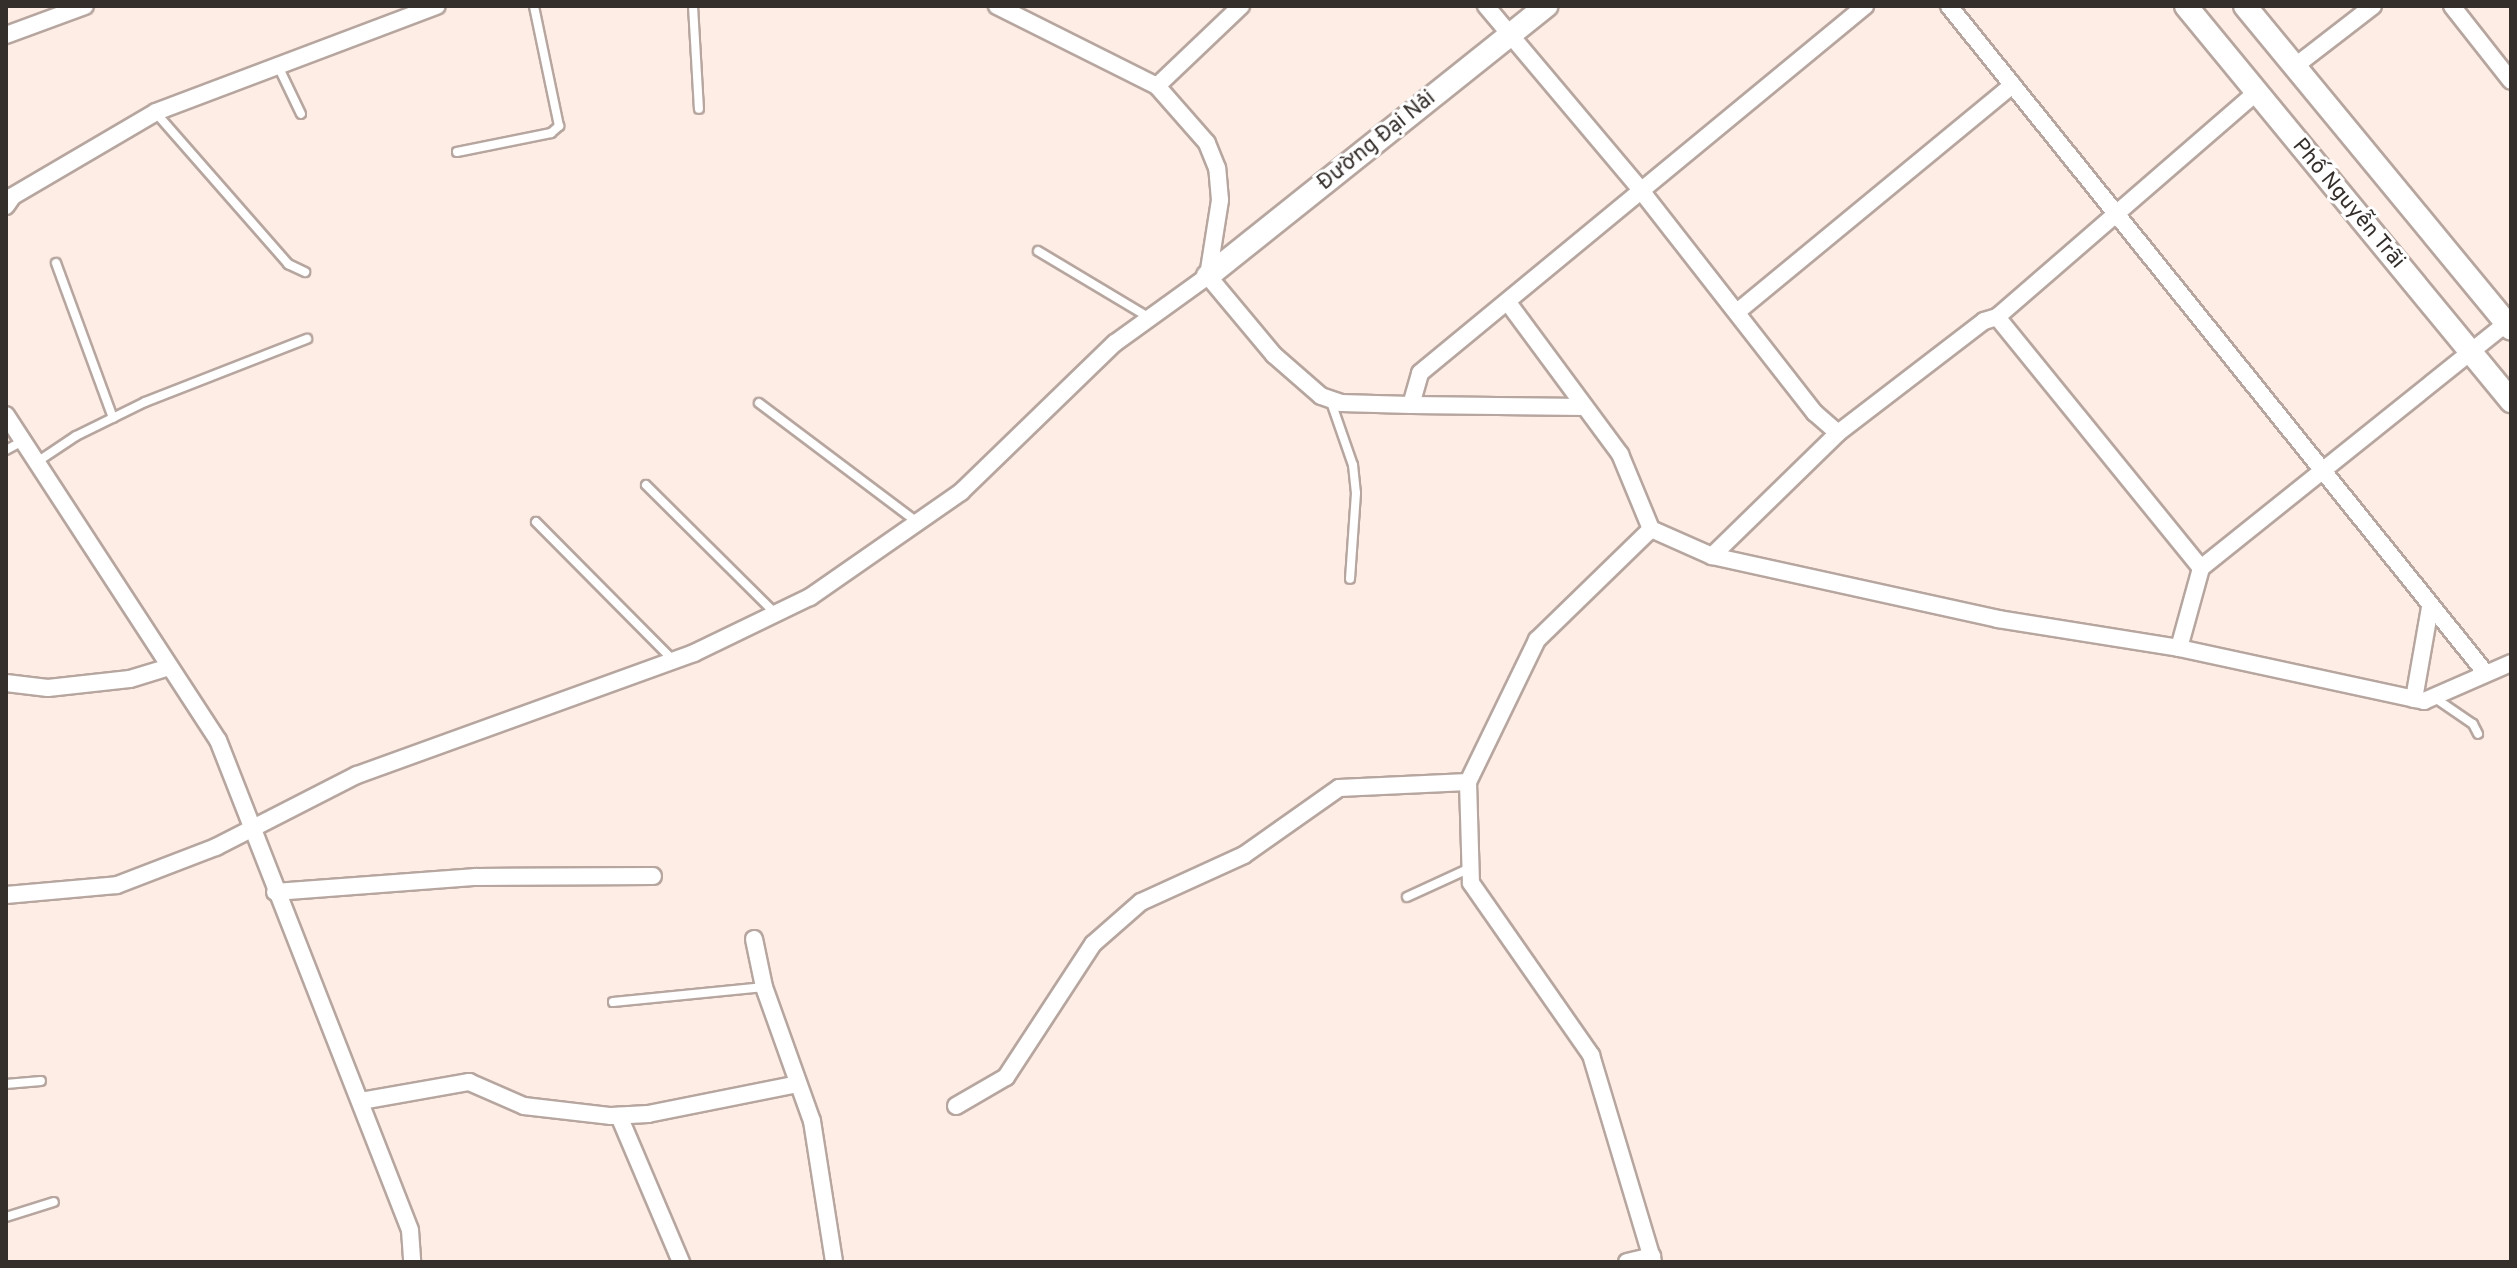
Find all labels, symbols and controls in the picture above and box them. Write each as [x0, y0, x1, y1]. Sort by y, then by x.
street label: Đường Đại Nải [1313, 85, 1441, 197]
street label: Phố Nguyễn Trãi [2286, 133, 2410, 275]

